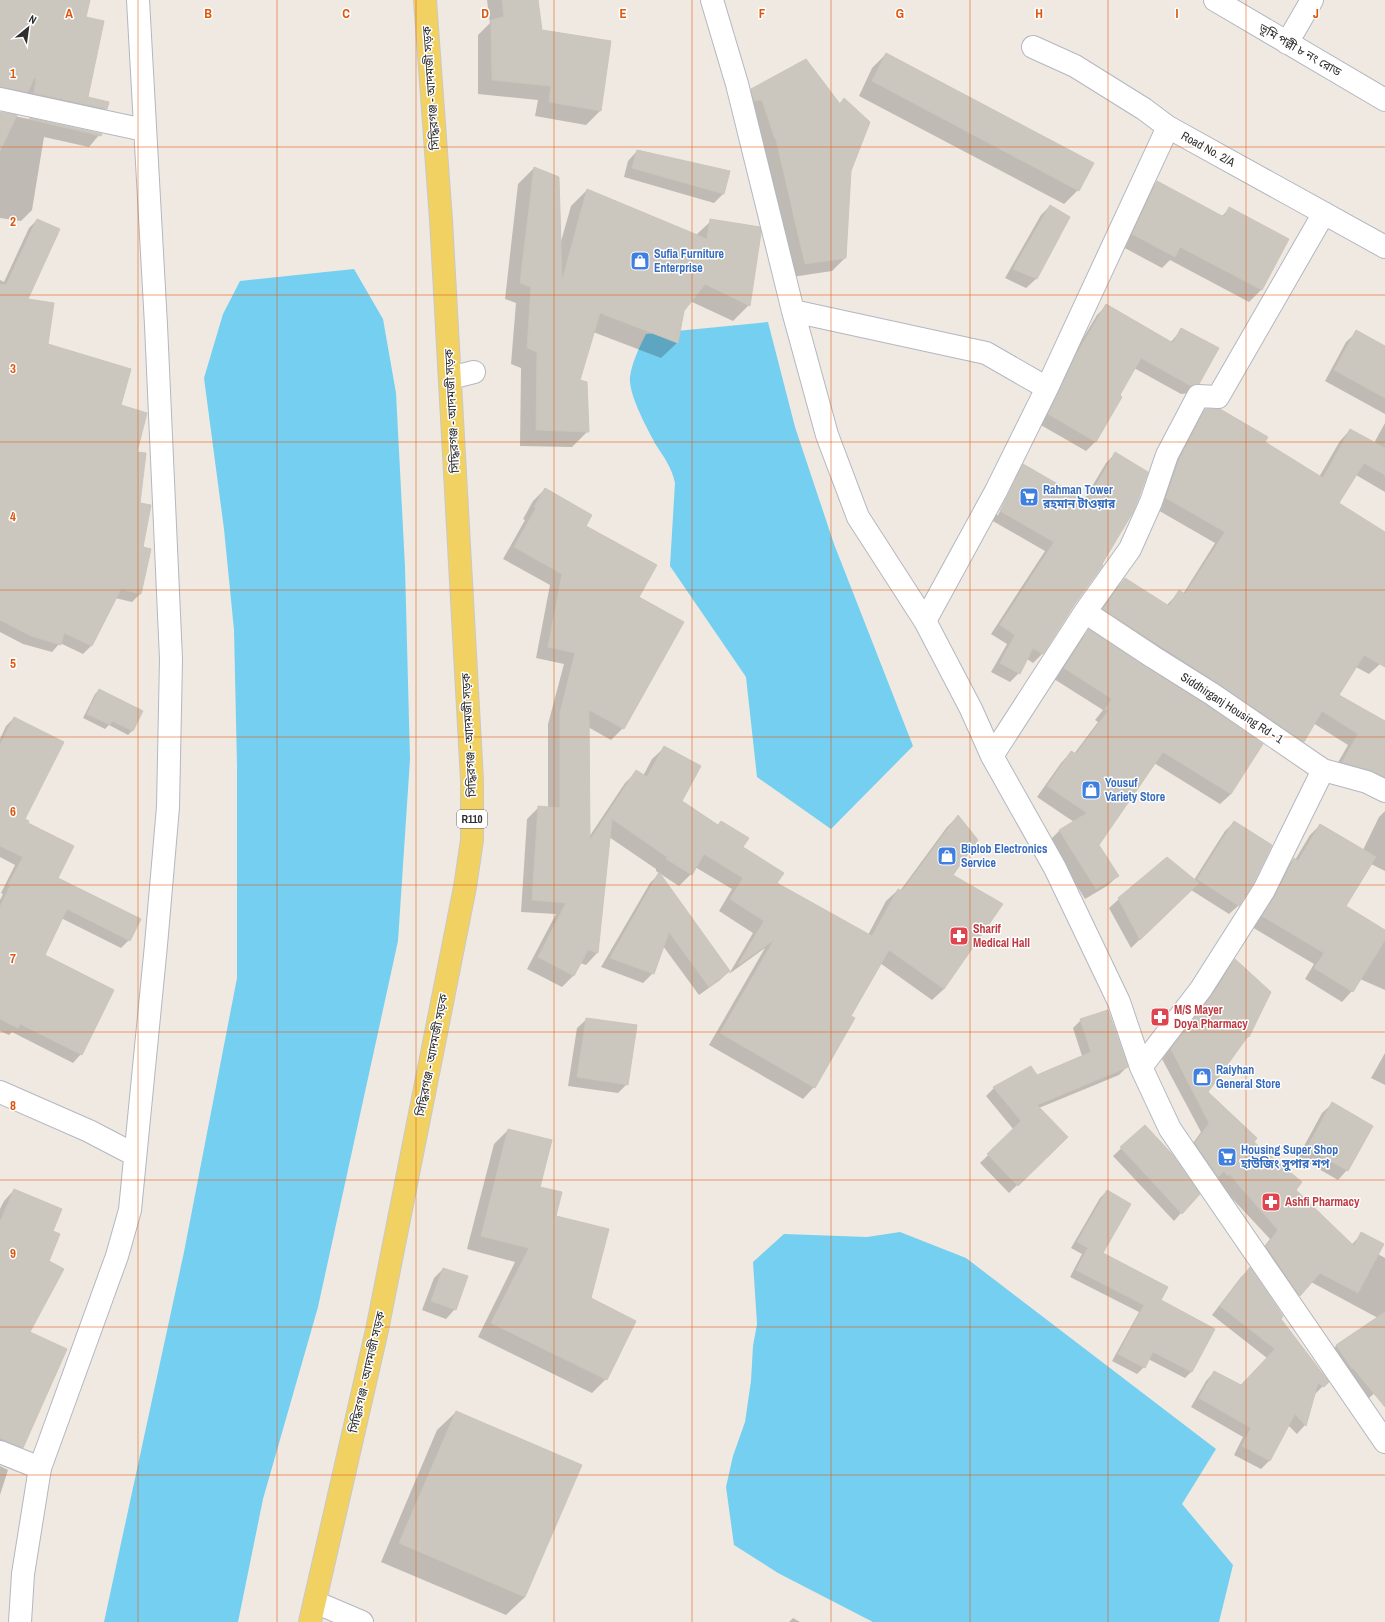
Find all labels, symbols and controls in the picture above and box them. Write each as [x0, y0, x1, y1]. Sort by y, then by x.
text: A [65, 5, 73, 22]
text: B [204, 5, 212, 22]
text: C [342, 5, 350, 22]
text: D [481, 5, 489, 22]
text: E [619, 5, 627, 22]
text: F [759, 5, 766, 22]
text: G [896, 5, 904, 22]
text: H [1035, 5, 1043, 22]
text: I [1176, 5, 1179, 22]
text: J [1313, 5, 1319, 22]
north arrow [8, 8, 48, 48]
text: N [27, 12, 39, 27]
street label: ভূমি পল্লী ৮ নং রোড [1255, 19, 1344, 81]
street label: সিদ্ধিরগঞ্জ - আদমজী সড়ক [419, 25, 443, 152]
text: 1 [10, 65, 16, 82]
street label: Road No. 2/A [1178, 128, 1238, 171]
text: 2 [10, 213, 16, 230]
place label: Sufia Furniture Enterprise [654, 246, 725, 276]
shop icon: Sufia Furniture Enterprise [629, 250, 651, 272]
street label: সিদ্ধিরগঞ্জ - আদমজী সড়ক [441, 348, 463, 474]
text: 3 [10, 360, 16, 377]
place label: Rahman Tower রহমান টাওয়ার [1042, 482, 1116, 512]
supermarket icon: Rahman Tower রহমান টাওয়ার [1018, 486, 1040, 508]
text: 4 [10, 508, 16, 525]
text: 5 [10, 655, 16, 672]
street label: Siddhirganj Housing Rd - 1 [1178, 669, 1287, 747]
street label: সিদ্ধিরগঞ্জ - আদমজী সড়ক [458, 672, 480, 798]
place label: Yousuf Variety Store [1105, 775, 1166, 805]
shop icon: Yousuf Variety Store [1080, 779, 1102, 801]
text: 6 [10, 803, 16, 820]
road number: R110 [457, 810, 487, 828]
place label: Biplob Electronics Service [961, 841, 1048, 871]
shop icon: Biplob Electronics Service [936, 845, 958, 867]
place label: Sharif Medical Hall [973, 921, 1030, 951]
pharmacy icon: Sharif Medical Hall [948, 925, 970, 947]
text: 7 [10, 950, 16, 967]
street label: সিদ্ধিরগঞ্জ - আদমজী সড়ক [412, 992, 452, 1119]
place label: M/S Mayer Doya Pharmacy [1174, 1002, 1248, 1032]
pharmacy icon: M/S Mayer Doya Pharmacy [1149, 1006, 1171, 1028]
place label: Raiyhan General Store [1216, 1062, 1281, 1092]
shop icon: Raiyhan General Store [1191, 1066, 1213, 1088]
text: 8 [10, 1097, 16, 1114]
place label: Housing Super Shop হাউজিং সুপার শপ [1240, 1142, 1338, 1172]
supermarket icon: Housing Super Shop হাউজিং সুপার শপ [1216, 1146, 1238, 1168]
pharmacy icon: Ashfi Pharmacy [1260, 1191, 1282, 1213]
place label: Ashfi Pharmacy [1285, 1194, 1360, 1210]
text: 9 [10, 1245, 16, 1262]
street label: সিদ্ধিরগঞ্জ - আদমজী সড়ক [345, 1309, 389, 1435]

